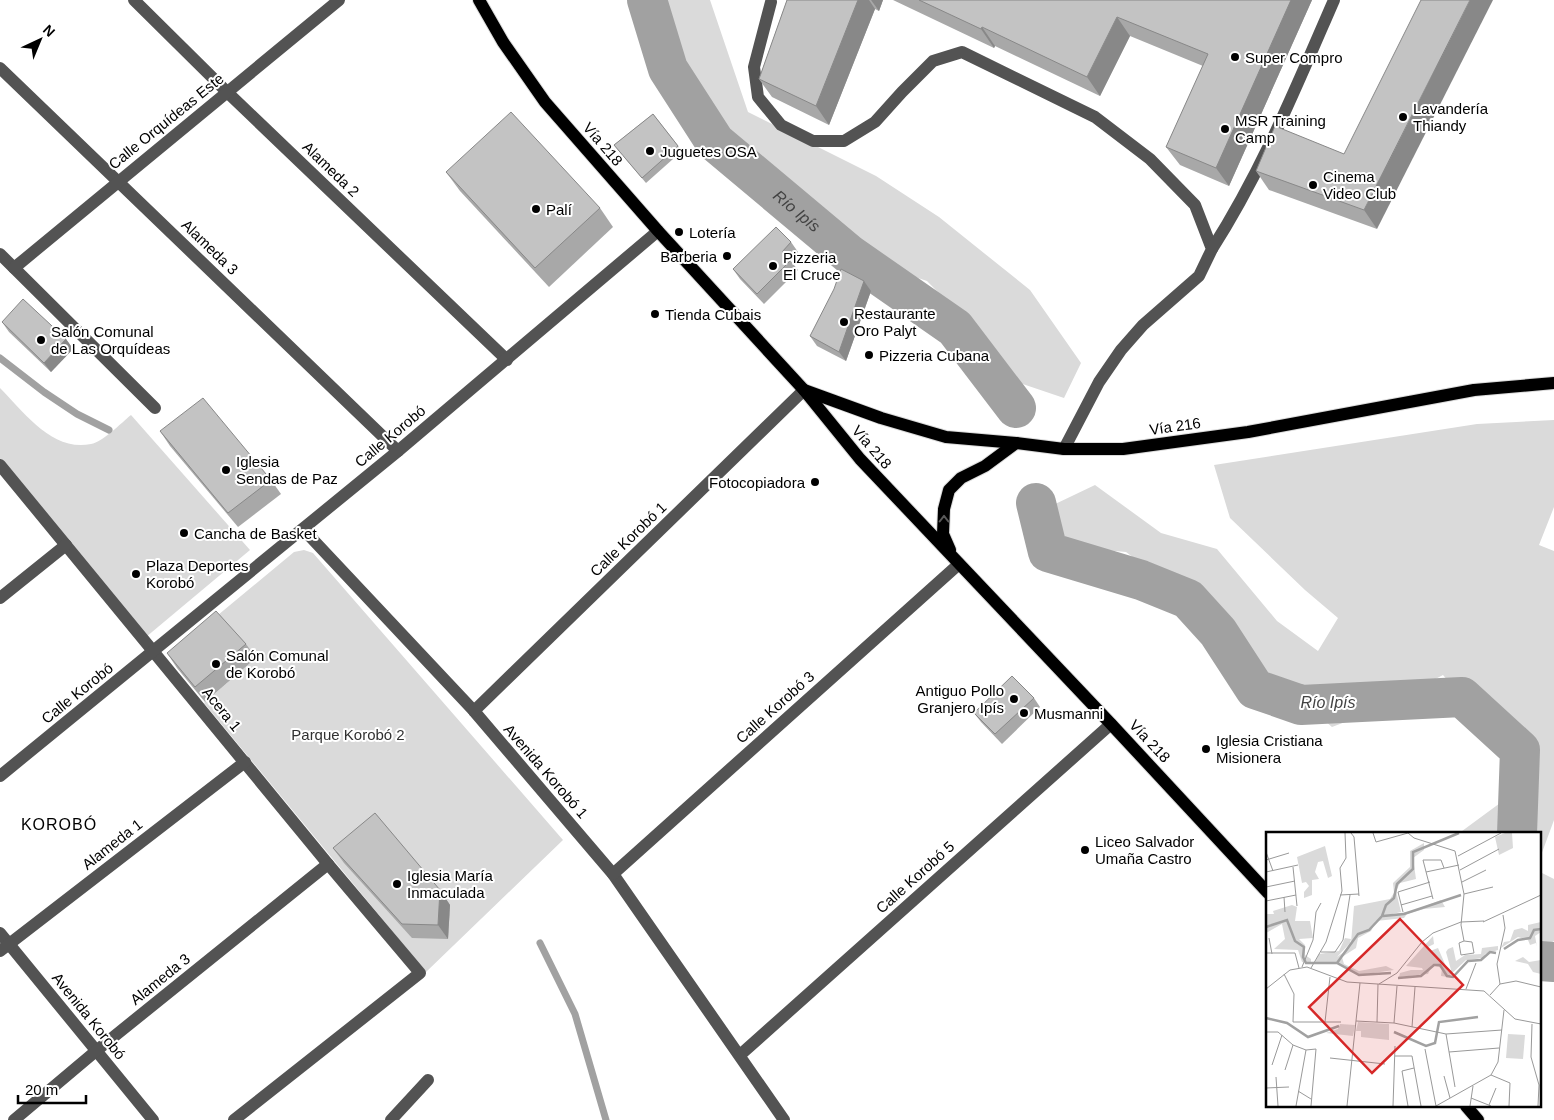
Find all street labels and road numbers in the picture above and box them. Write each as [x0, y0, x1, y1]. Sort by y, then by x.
street label: Calle Orquídeas Este [105, 70, 227, 172]
street label: Vía 218 [580, 119, 626, 169]
street label: Alameda 2 [299, 138, 363, 200]
street label: Alameda 3 [178, 216, 242, 278]
street label: Calle Korobó [351, 402, 429, 470]
street label: Vía 216 [1148, 414, 1202, 438]
street label: Vía 218 [849, 422, 895, 472]
street label: Calle Korobó 1 [586, 498, 670, 580]
street label: Calle Korobó [38, 659, 116, 727]
street label: Calle Korobó 3 [732, 667, 818, 747]
street label: Acera 1 [199, 684, 245, 734]
street label: Vía 218 [1126, 716, 1174, 766]
street label: Avenida Korobó 1 [501, 721, 591, 821]
street label: Alameda 1 [79, 815, 145, 873]
street label: Calle Korobó 5 [872, 837, 958, 917]
street label: Alameda 3 [127, 950, 193, 1008]
street label: Avenida Korobó [49, 969, 129, 1063]

